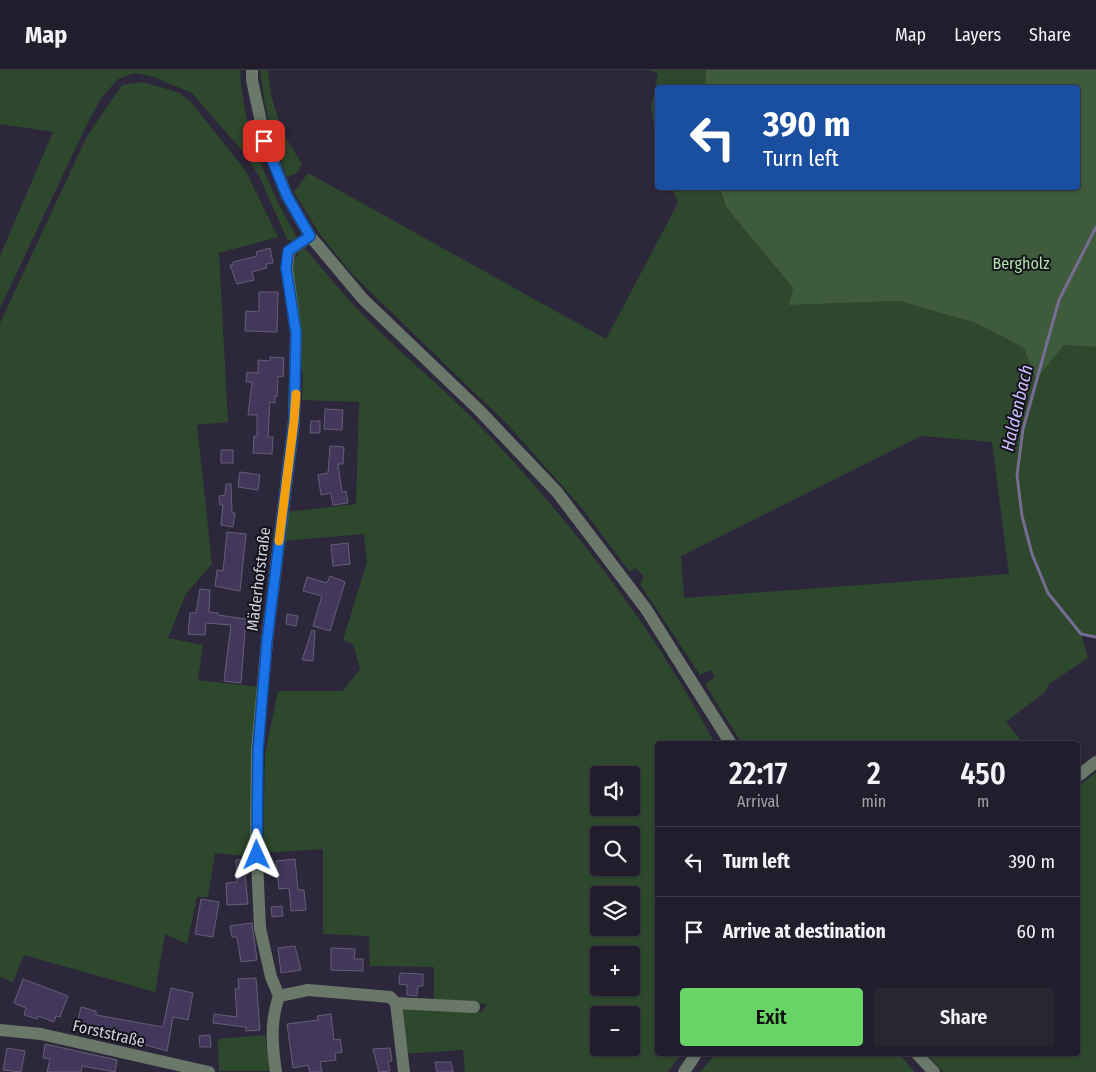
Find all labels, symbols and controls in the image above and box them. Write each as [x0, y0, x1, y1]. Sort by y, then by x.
text: Map [25, 21, 67, 49]
text: Map [895, 24, 926, 46]
text: Layers [954, 24, 1001, 46]
text: Share [1029, 24, 1071, 46]
text: 390 m [763, 103, 850, 145]
icon: left [680, 105, 745, 170]
pin [243, 120, 285, 162]
icon: arrive [250, 127, 278, 155]
text: Turn left [763, 145, 839, 172]
park label: Bergholz [992, 254, 1050, 273]
water label: Haldenbach [996, 363, 1038, 453]
street label: Mäderhofstraße [243, 526, 274, 632]
text: 22:17 [729, 756, 787, 792]
text: 2 [867, 756, 881, 792]
text: 450 [960, 756, 1006, 792]
map controls [590, 766, 640, 1056]
button: sound [590, 766, 640, 816]
text: Arrival [737, 792, 779, 811]
text: min [862, 792, 886, 811]
text: m [977, 792, 989, 811]
button: search [590, 826, 640, 876]
position arrow [230, 828, 282, 880]
icon: left [680, 848, 708, 876]
text: Turn left [723, 850, 790, 873]
text: 390 m [1008, 850, 1055, 873]
button: layers [590, 886, 640, 936]
icon: arrive [680, 918, 708, 946]
text: Arrive at destination [723, 920, 886, 943]
text: 60 m [1017, 920, 1055, 943]
button: + [590, 946, 640, 996]
button: Exit [680, 988, 863, 1046]
button: Share [873, 988, 1055, 1046]
button: − [590, 1006, 640, 1056]
street label: Forststraße [71, 1016, 147, 1051]

